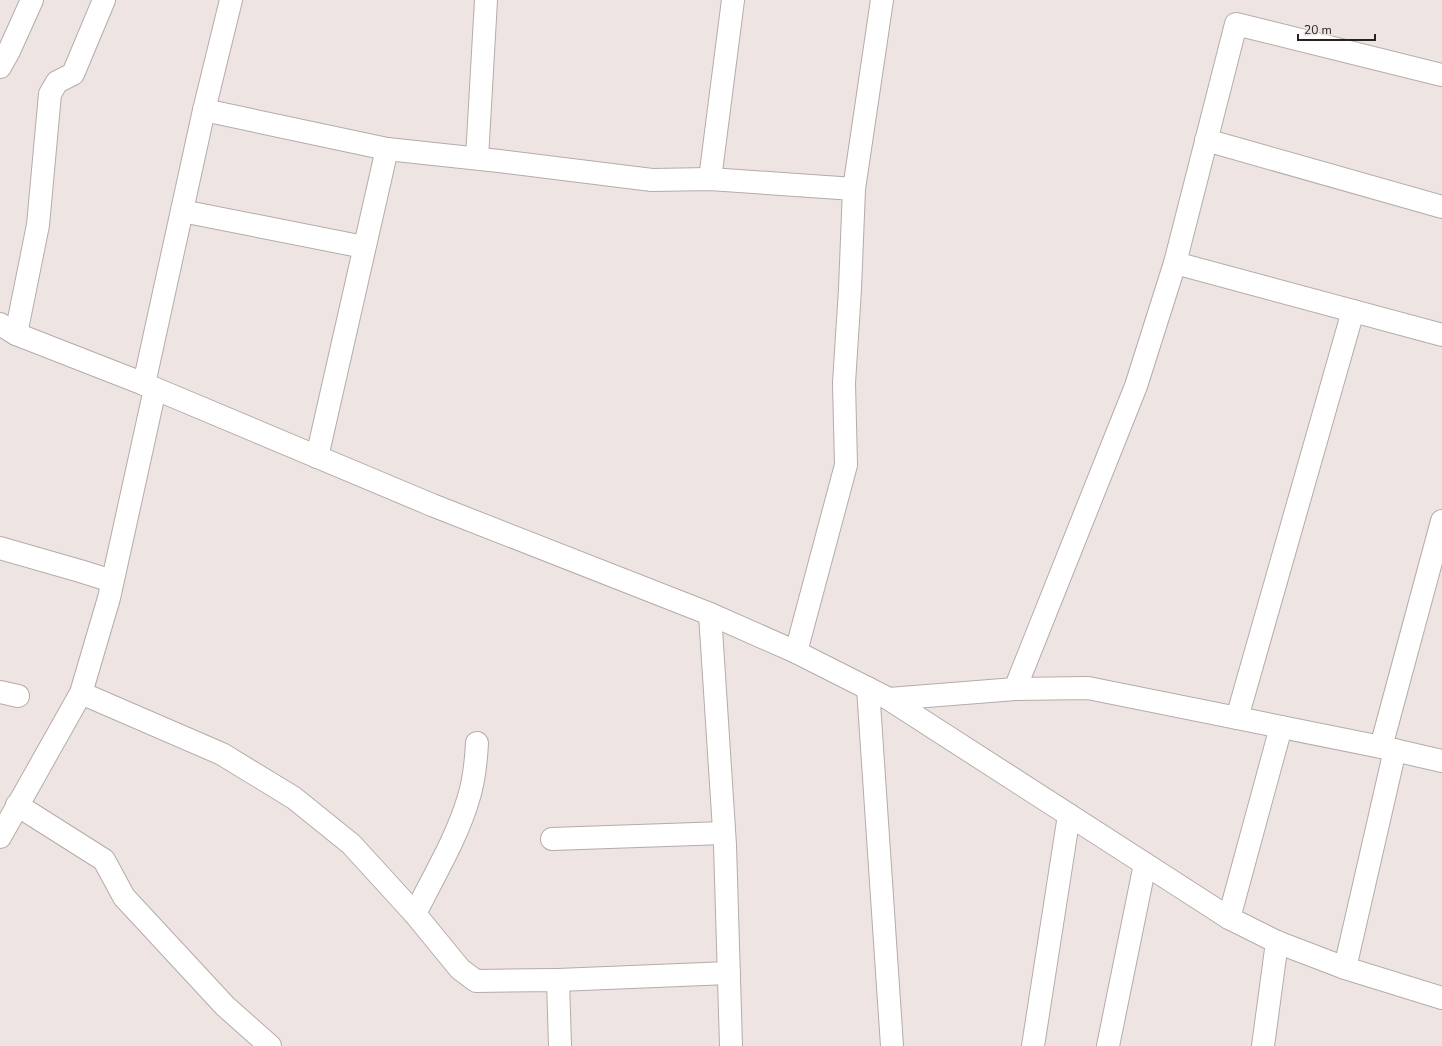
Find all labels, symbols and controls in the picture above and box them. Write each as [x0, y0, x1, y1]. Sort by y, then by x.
scale bar [1298, 16, 1375, 42]
text: 20 m [1304, 22, 1332, 38]

